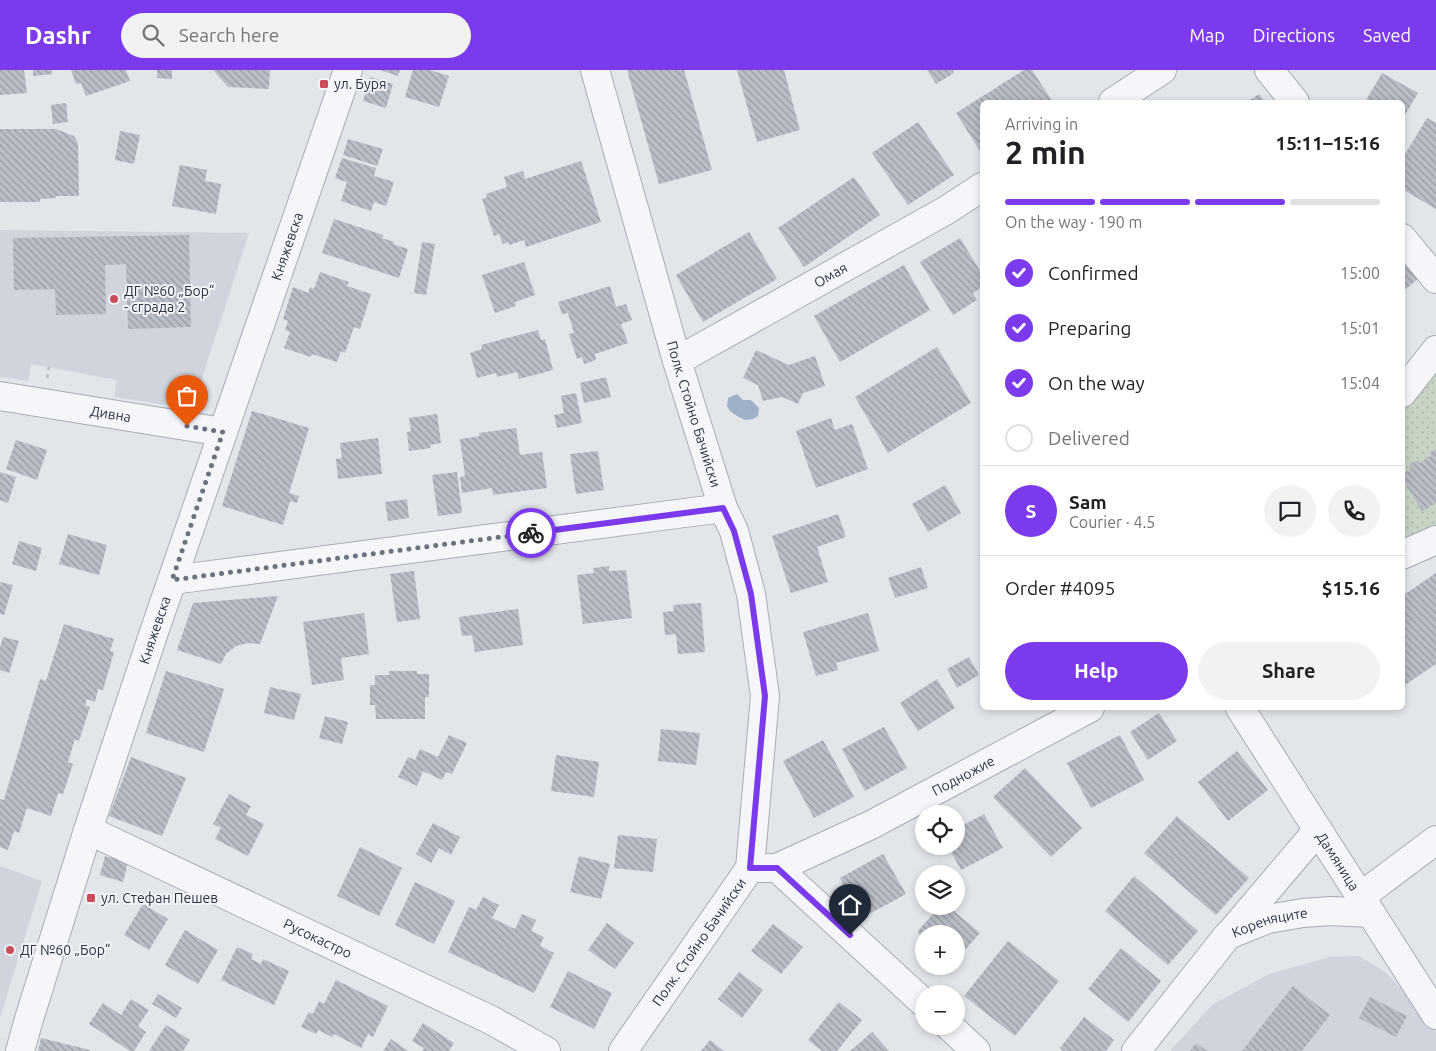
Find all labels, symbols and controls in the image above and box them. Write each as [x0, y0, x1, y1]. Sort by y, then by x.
search box [121, 13, 471, 58]
icon: search [139, 21, 167, 49]
text: Dashr [25, 22, 91, 49]
text: Search here [179, 24, 279, 46]
text: Map [1189, 25, 1225, 45]
text: Directions [1253, 25, 1335, 45]
text: Saved [1363, 25, 1411, 45]
place label: ул. Буря [334, 76, 386, 92]
marker: ул. Буря [318, 78, 330, 90]
text: Arriving in [1005, 115, 1078, 133]
text: 15:11–15:16 [1275, 132, 1380, 154]
text: 2 min [1005, 134, 1086, 170]
street label: Княжевска [268, 210, 306, 282]
text: On the way · 190 m [1005, 213, 1142, 231]
street label: Омая [811, 259, 850, 291]
icon: check [1005, 259, 1033, 287]
text: Confirmed [1048, 262, 1139, 284]
text: 15:00 [1340, 264, 1380, 282]
place label: ДГ №60 „Бор“ - сграда 2 [124, 283, 215, 315]
marker: ДГ №60 „Бор“ - сграда 2 [108, 293, 120, 305]
icon: check [1005, 314, 1033, 342]
text: Preparing [1048, 317, 1132, 339]
text: 15:01 [1340, 319, 1380, 337]
street label: Полк. Стойно Бачийски [664, 339, 724, 489]
icon: check [1005, 369, 1033, 397]
text: On the way [1048, 372, 1145, 394]
text: 15:04 [1340, 374, 1380, 392]
pin [166, 375, 208, 426]
icon: bag [173, 382, 201, 410]
street label: Дивна [89, 403, 132, 425]
text: Delivered [1048, 427, 1130, 449]
button: chat [1264, 485, 1316, 537]
button: phone [1328, 485, 1380, 537]
text: Sam [1069, 491, 1107, 513]
text: S [1026, 500, 1036, 522]
courier [506, 508, 556, 558]
text: Courier · 4.5 [1069, 513, 1155, 531]
icon: bike [517, 519, 545, 547]
text: Order #4095 [1005, 577, 1115, 599]
text: $15.16 [1322, 577, 1380, 599]
street label: Княжевска [136, 594, 174, 666]
button: Help [1005, 642, 1188, 700]
button: Share [1198, 642, 1380, 700]
street label: Подножие [929, 752, 997, 799]
map controls [915, 805, 965, 1035]
button: locate [915, 805, 965, 855]
street label: Дамяница [1313, 829, 1363, 894]
button: layers [915, 865, 965, 915]
street label: Полк. Стойно Бачийски [649, 875, 749, 1009]
pin [829, 884, 871, 935]
place label: ул. Стефан Пешев [101, 890, 218, 906]
icon: home [836, 891, 864, 919]
marker: ул. Стефан Пешев [85, 892, 97, 904]
street label: Кореняците [1229, 905, 1308, 941]
street label: Русокастро [281, 915, 354, 961]
button: + [915, 925, 965, 975]
place label: ДГ №60 „Бор“ [20, 942, 111, 958]
marker: ДГ №60 „Бор“ [4, 944, 16, 956]
button: − [915, 985, 965, 1035]

